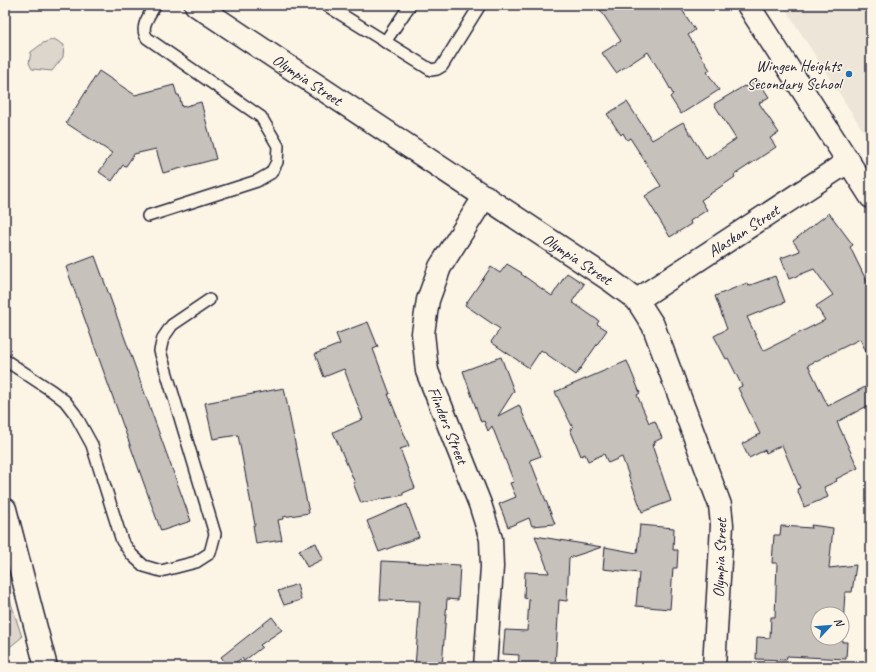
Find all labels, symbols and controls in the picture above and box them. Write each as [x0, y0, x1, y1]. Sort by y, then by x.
street label: Olympia Street [268, 50, 347, 111]
place label: Wingen Heights Secondary School [747, 56, 844, 94]
marker: Wingen Heights Secondary School [844, 69, 854, 79]
street label: Alaskan Street [704, 200, 785, 262]
street label: Olympia Street [538, 229, 617, 290]
street label: Flinders Street [423, 384, 473, 469]
street label: Olympia Street [709, 516, 731, 598]
north arrow [810, 606, 850, 646]
text: N [831, 615, 848, 630]

